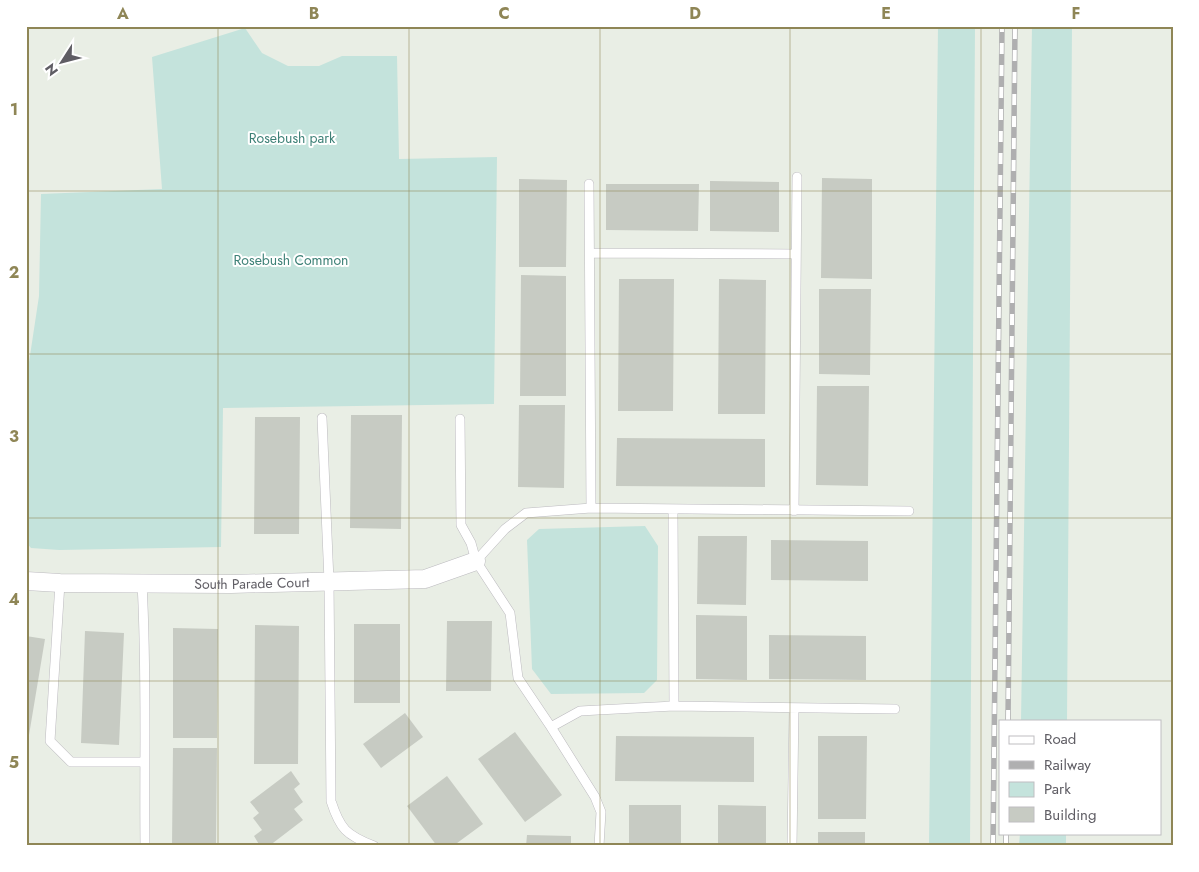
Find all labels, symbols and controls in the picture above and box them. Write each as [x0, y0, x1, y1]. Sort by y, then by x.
text: A [116, 2, 129, 25]
text: B [309, 2, 319, 25]
text: C [498, 2, 510, 25]
text: D [689, 2, 701, 25]
text: E [881, 2, 891, 25]
text: F [1072, 2, 1080, 25]
north arrow [38, 38, 88, 88]
text: N [40, 59, 63, 80]
text: 1 [10, 98, 18, 121]
park label: Rosebush park [249, 128, 336, 148]
park label: Rosebush Common [234, 250, 348, 270]
text: 2 [9, 261, 19, 284]
text: 3 [9, 425, 19, 448]
street label: South Parade Court [194, 572, 310, 594]
text: 4 [8, 588, 20, 611]
legend [999, 720, 1162, 834]
text: Road [1044, 728, 1076, 750]
text: 5 [9, 751, 19, 774]
text: Railway [1044, 754, 1091, 776]
text: Park [1044, 778, 1071, 800]
text: Building [1044, 804, 1096, 826]

